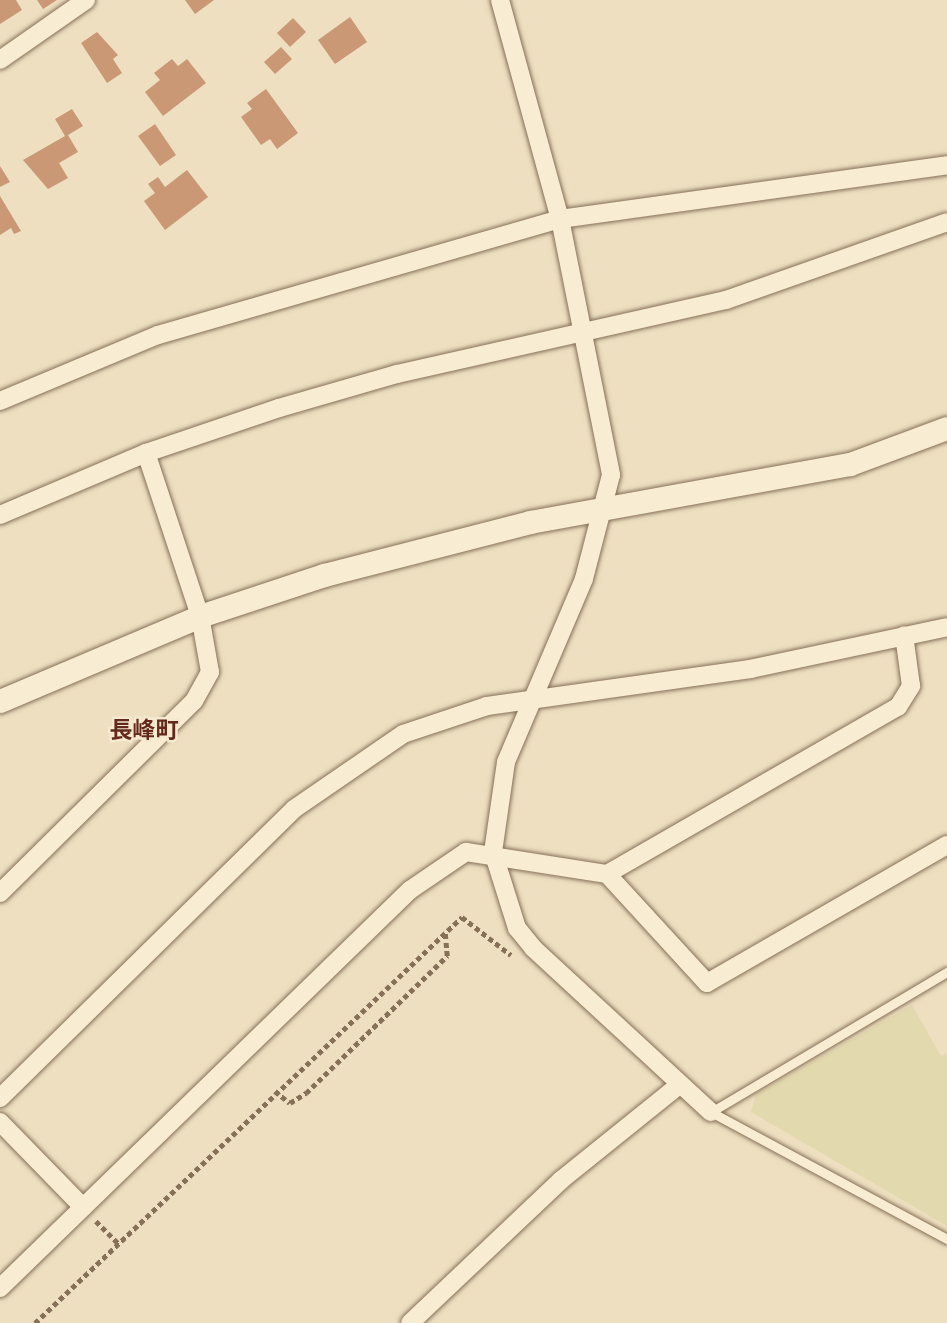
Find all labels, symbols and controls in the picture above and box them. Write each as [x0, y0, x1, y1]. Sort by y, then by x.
district label: 長峰町 [110, 715, 178, 743]

